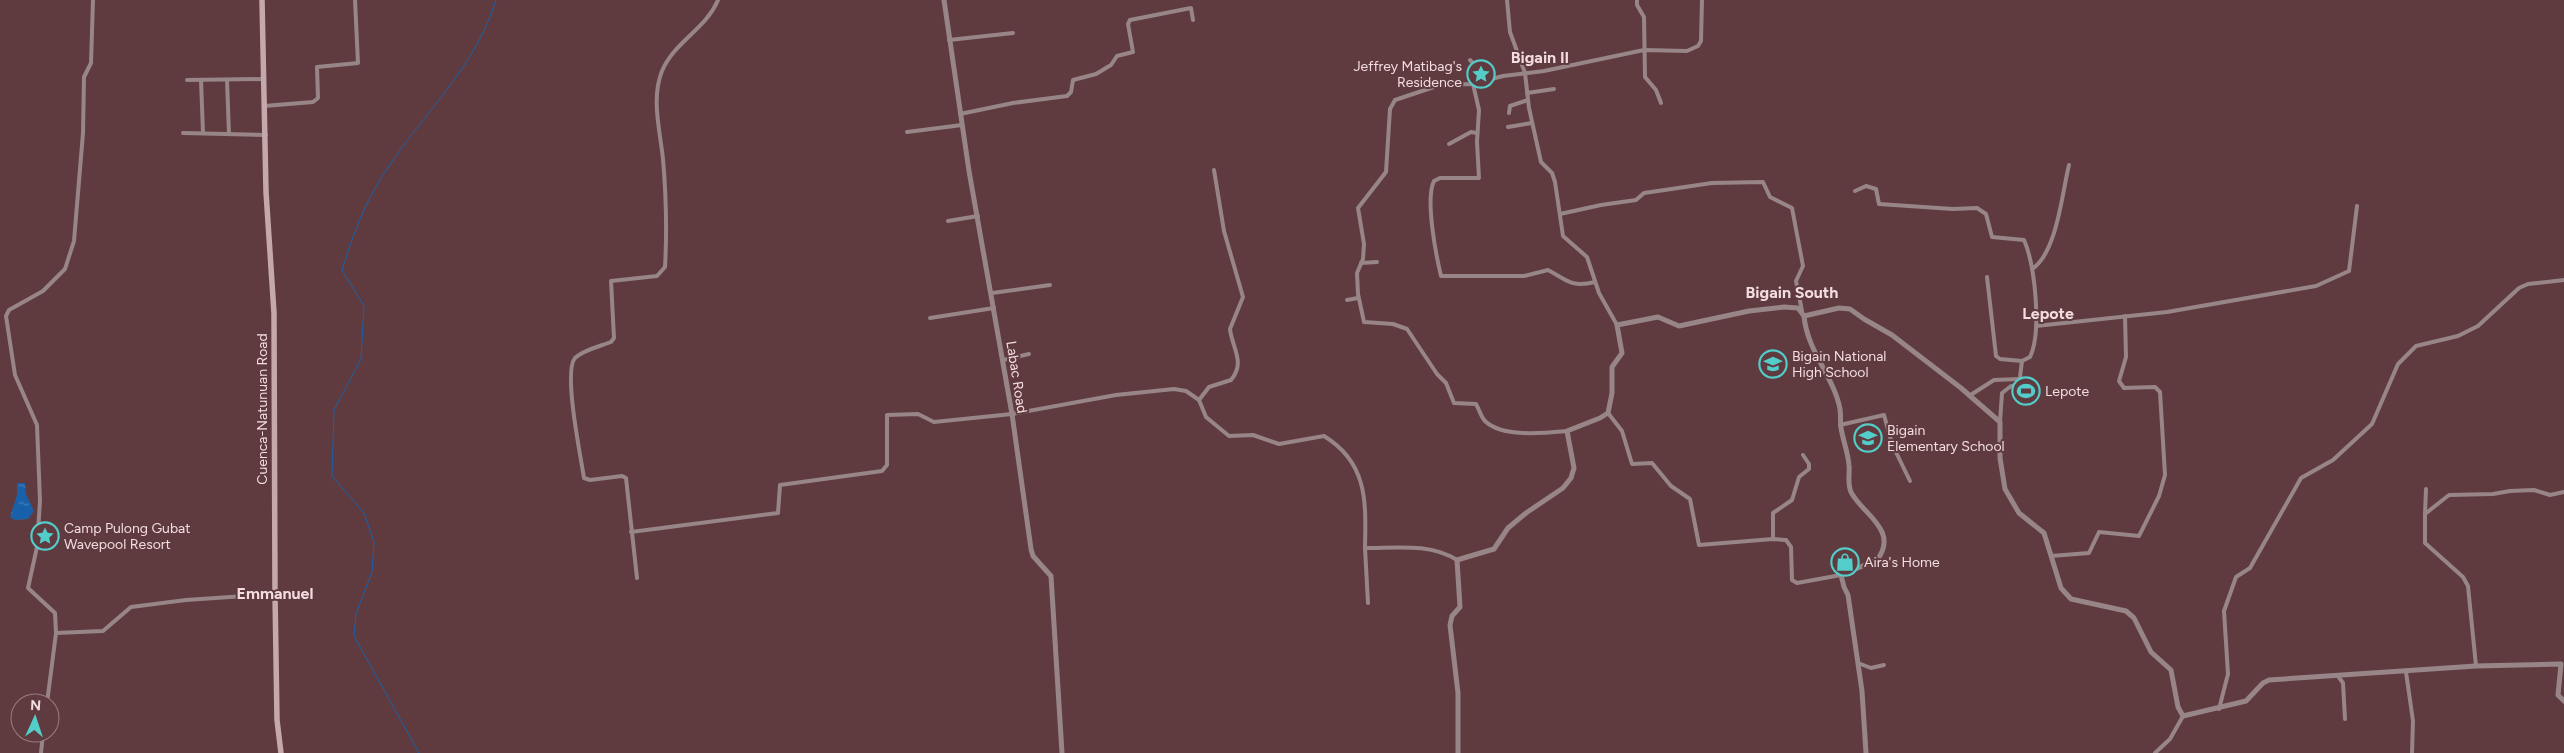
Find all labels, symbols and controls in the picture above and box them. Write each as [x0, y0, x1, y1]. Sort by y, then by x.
district label: Bigain II [1511, 48, 1569, 67]
place label: Jeffrey Matibag's Residence [1353, 58, 1462, 91]
place icon: Jeffrey Matibag's Residence [1466, 59, 1496, 89]
district label: Bigain South [1746, 283, 1838, 302]
district label: Lepote [2022, 304, 2074, 323]
street label: Cuenca-Natunuan Road [254, 333, 271, 485]
street label: Labac Road [1002, 340, 1031, 414]
place label: Bigain National High School [1792, 348, 1886, 381]
school or university icon: Bigain National High School [1758, 349, 1788, 379]
sports icon: Lepote [2011, 376, 2041, 406]
place label: Lepote [2045, 383, 2090, 400]
place label: Bigain Elementary School [1887, 422, 2005, 455]
school or university icon: Bigain Elementary School [1853, 423, 1883, 453]
place label: Camp Pulong Gubat Wavepool Resort [64, 520, 191, 553]
place icon: Camp Pulong Gubat Wavepool Resort [30, 521, 60, 551]
shop icon: Aira's Home [1830, 547, 1860, 577]
place label: Aira's Home [1864, 554, 1940, 571]
district label: Emmanuel [237, 584, 313, 603]
north arrow [10, 693, 60, 743]
text: N [30, 697, 42, 714]

